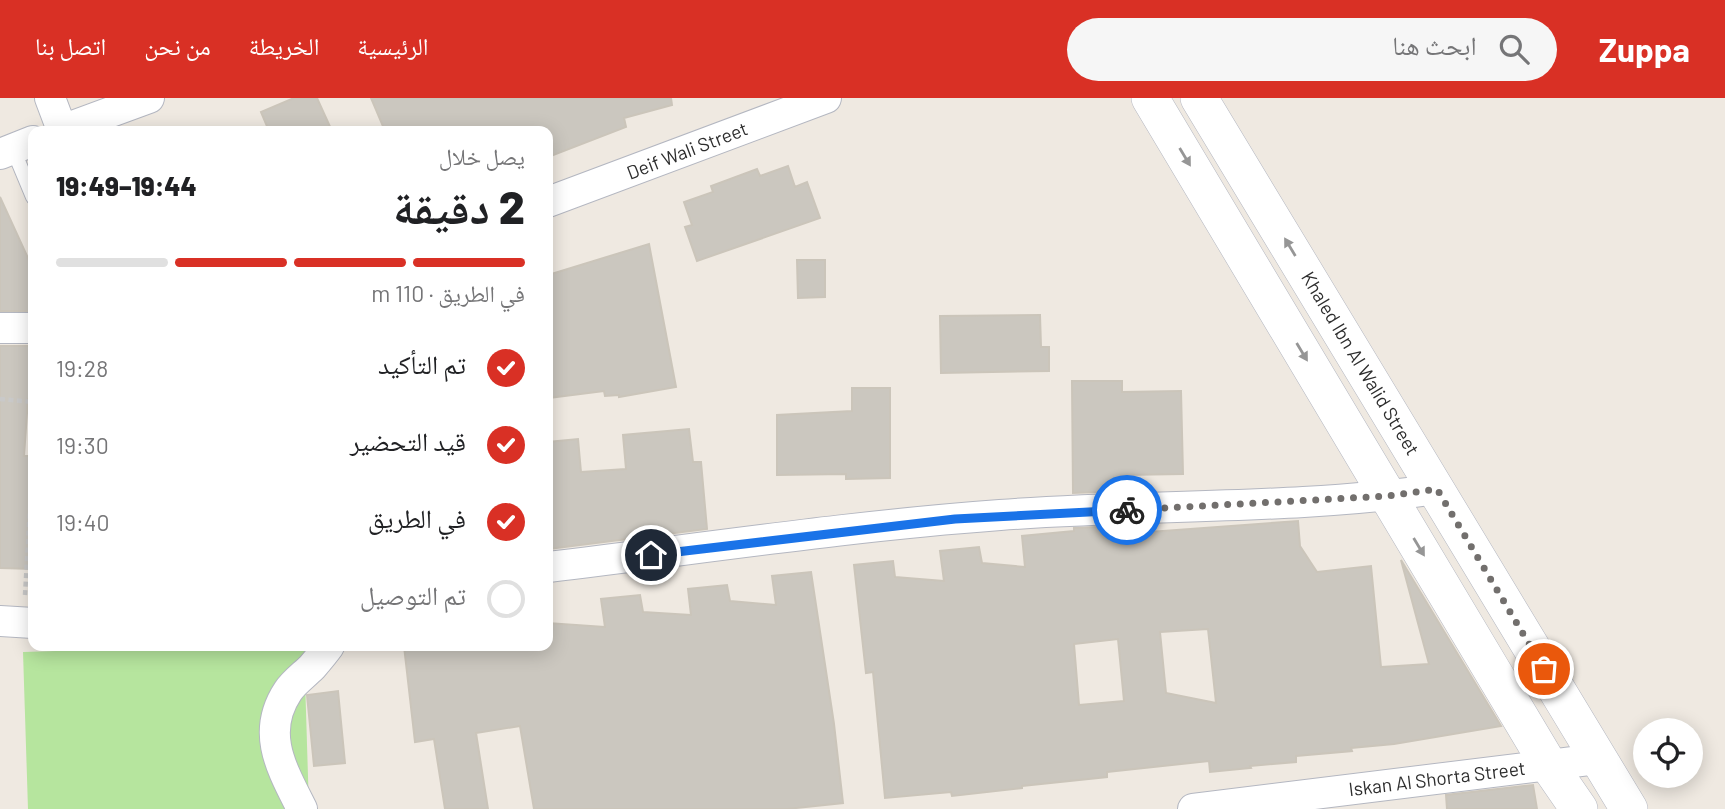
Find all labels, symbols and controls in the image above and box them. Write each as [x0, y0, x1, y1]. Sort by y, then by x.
search box [1067, 18, 1557, 81]
text: ابحث هنا [1392, 29, 1477, 60]
text: Zuppa [1599, 29, 1690, 69]
icon: search [1495, 30, 1533, 68]
text: اتصل بنا [35, 31, 106, 60]
text: من نحن [144, 31, 211, 60]
text: الخريطة [249, 31, 319, 60]
text: الرئيسية [357, 31, 429, 60]
street label: Deif Wali Street [623, 116, 751, 184]
text: يصل خلال [439, 142, 525, 170]
one-way arrow [1179, 147, 1191, 166]
text: 19:44–19:49 [56, 170, 197, 201]
text: 2 دقيقة [393, 178, 525, 233]
one-way arrow [1284, 238, 1296, 257]
street label: Khaled Ibn Al Walid Street [1297, 267, 1425, 459]
text: في الطريق · 110 m [371, 279, 525, 307]
one-way arrow [1296, 342, 1308, 361]
text: تم التأكيد [378, 348, 466, 379]
icon: check [487, 349, 525, 387]
text: 19:28 [56, 354, 108, 382]
text: قيد التحضير [350, 425, 466, 456]
icon: check [487, 426, 525, 464]
text: 19:30 [56, 431, 109, 459]
courier [1092, 475, 1162, 545]
icon: bike [1108, 491, 1146, 529]
text: في الطريق [368, 502, 466, 533]
icon: check [487, 503, 525, 541]
text: 19:40 [56, 508, 110, 536]
pin [621, 525, 681, 585]
icon: home [632, 536, 670, 574]
one-way arrow [1412, 538, 1425, 557]
text: تم التوصيل [360, 579, 466, 610]
pin [1514, 639, 1574, 699]
icon: bag [1525, 650, 1563, 688]
map controls [1633, 718, 1703, 788]
button: locate [1633, 718, 1703, 788]
street label: Iskan Al Shorta Street [1347, 756, 1527, 800]

